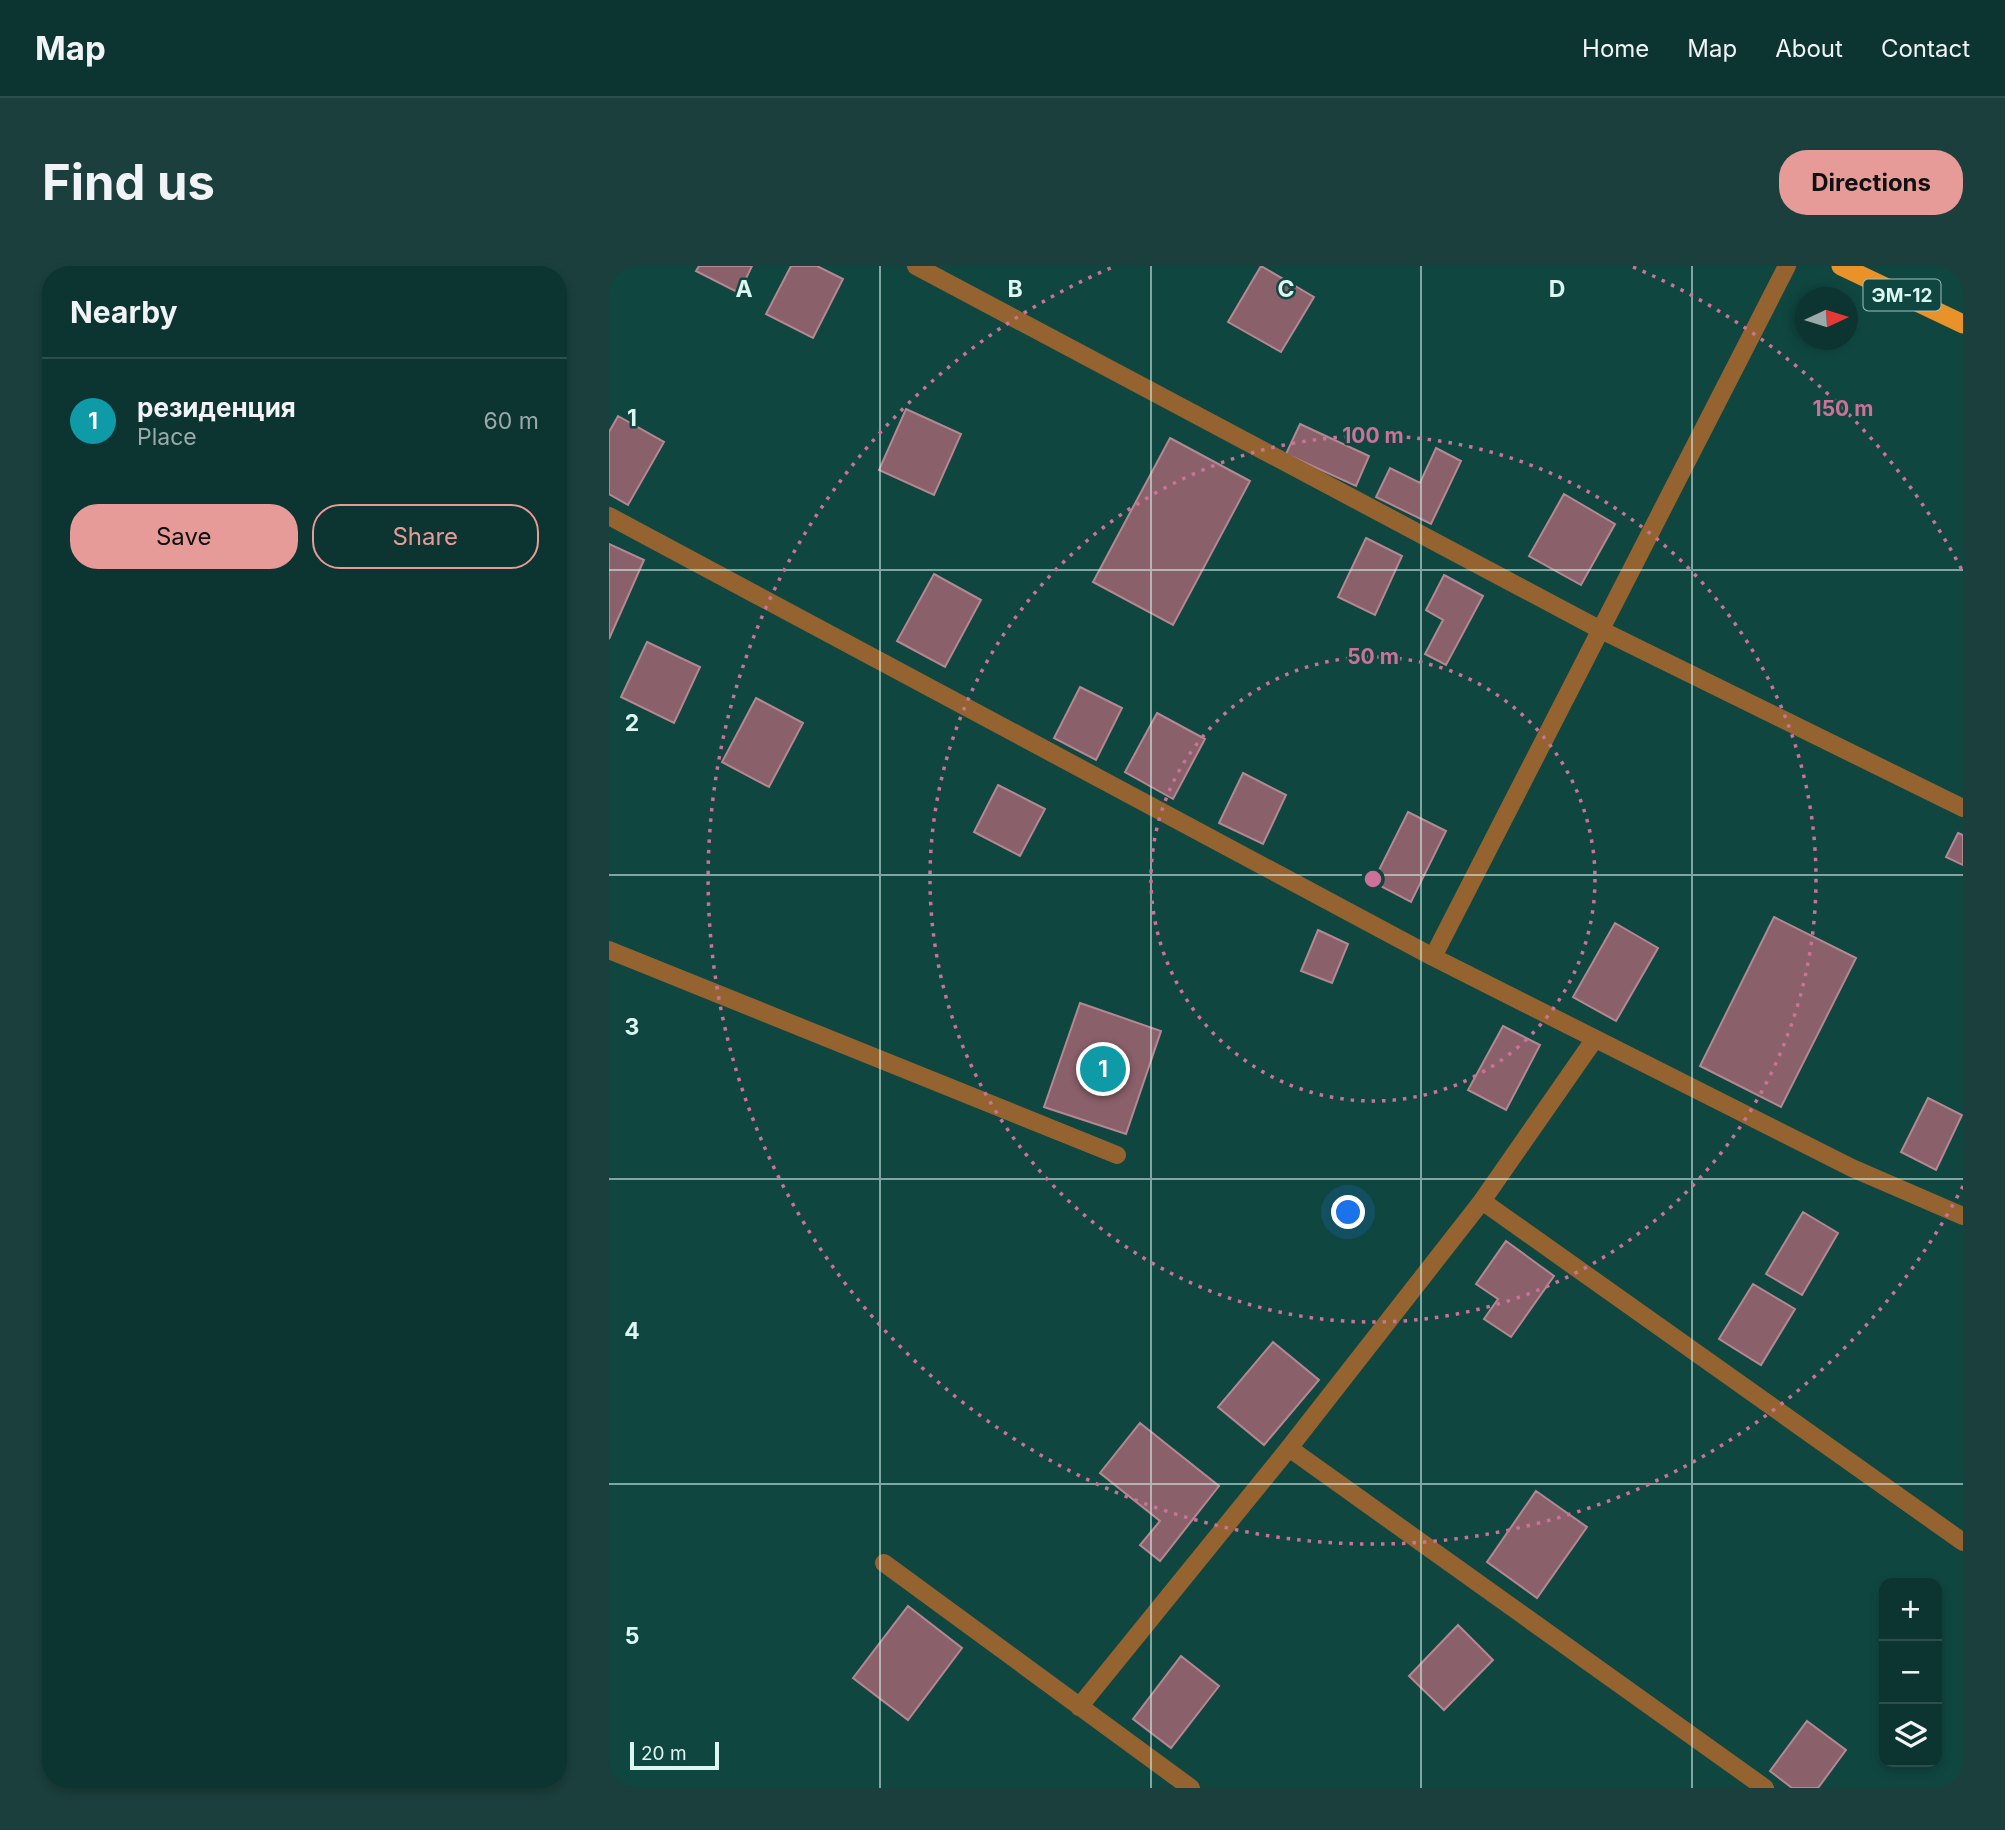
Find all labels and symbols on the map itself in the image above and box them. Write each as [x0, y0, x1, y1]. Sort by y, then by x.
text: A [735, 275, 753, 303]
text: B [1007, 275, 1023, 303]
text: C [1277, 275, 1295, 303]
text: D [1549, 275, 1565, 303]
road number: ЭМ-12 [1863, 280, 1941, 310]
north arrow [1795, 287, 1858, 350]
text: 150 m [1813, 396, 1873, 421]
text: 1 [627, 404, 637, 432]
text: 100 m [1342, 423, 1404, 448]
text: 50 m [1347, 644, 1399, 669]
text: 2 [625, 709, 639, 737]
centre of rings [1361, 867, 1385, 891]
text: 3 [625, 1013, 639, 1041]
pin: 1 [1080, 1043, 1126, 1095]
your location [1331, 1195, 1365, 1229]
text: 4 [624, 1317, 640, 1345]
text: 5 [625, 1622, 639, 1650]
scale bar [630, 1739, 719, 1771]

